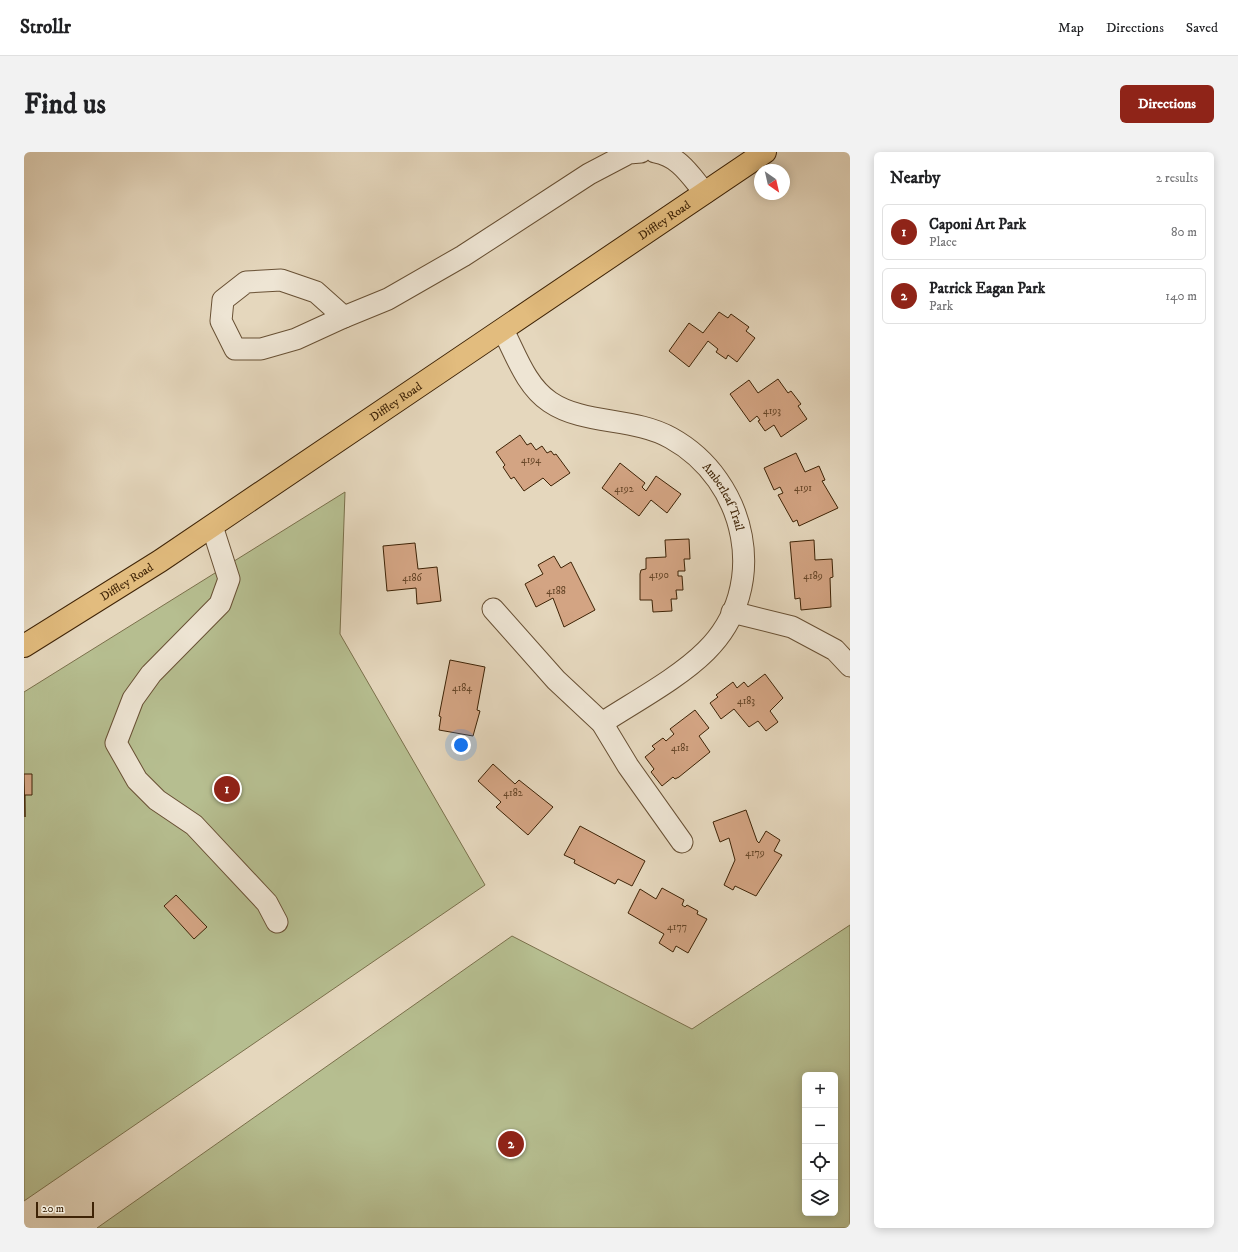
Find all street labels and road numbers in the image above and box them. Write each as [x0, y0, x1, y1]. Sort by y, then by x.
street label: Diffley Road [635, 197, 693, 243]
street label: Diffley Road [367, 379, 425, 425]
street label: Amberleaf Trail [699, 459, 748, 533]
street label: Diffley Road [97, 560, 156, 604]

